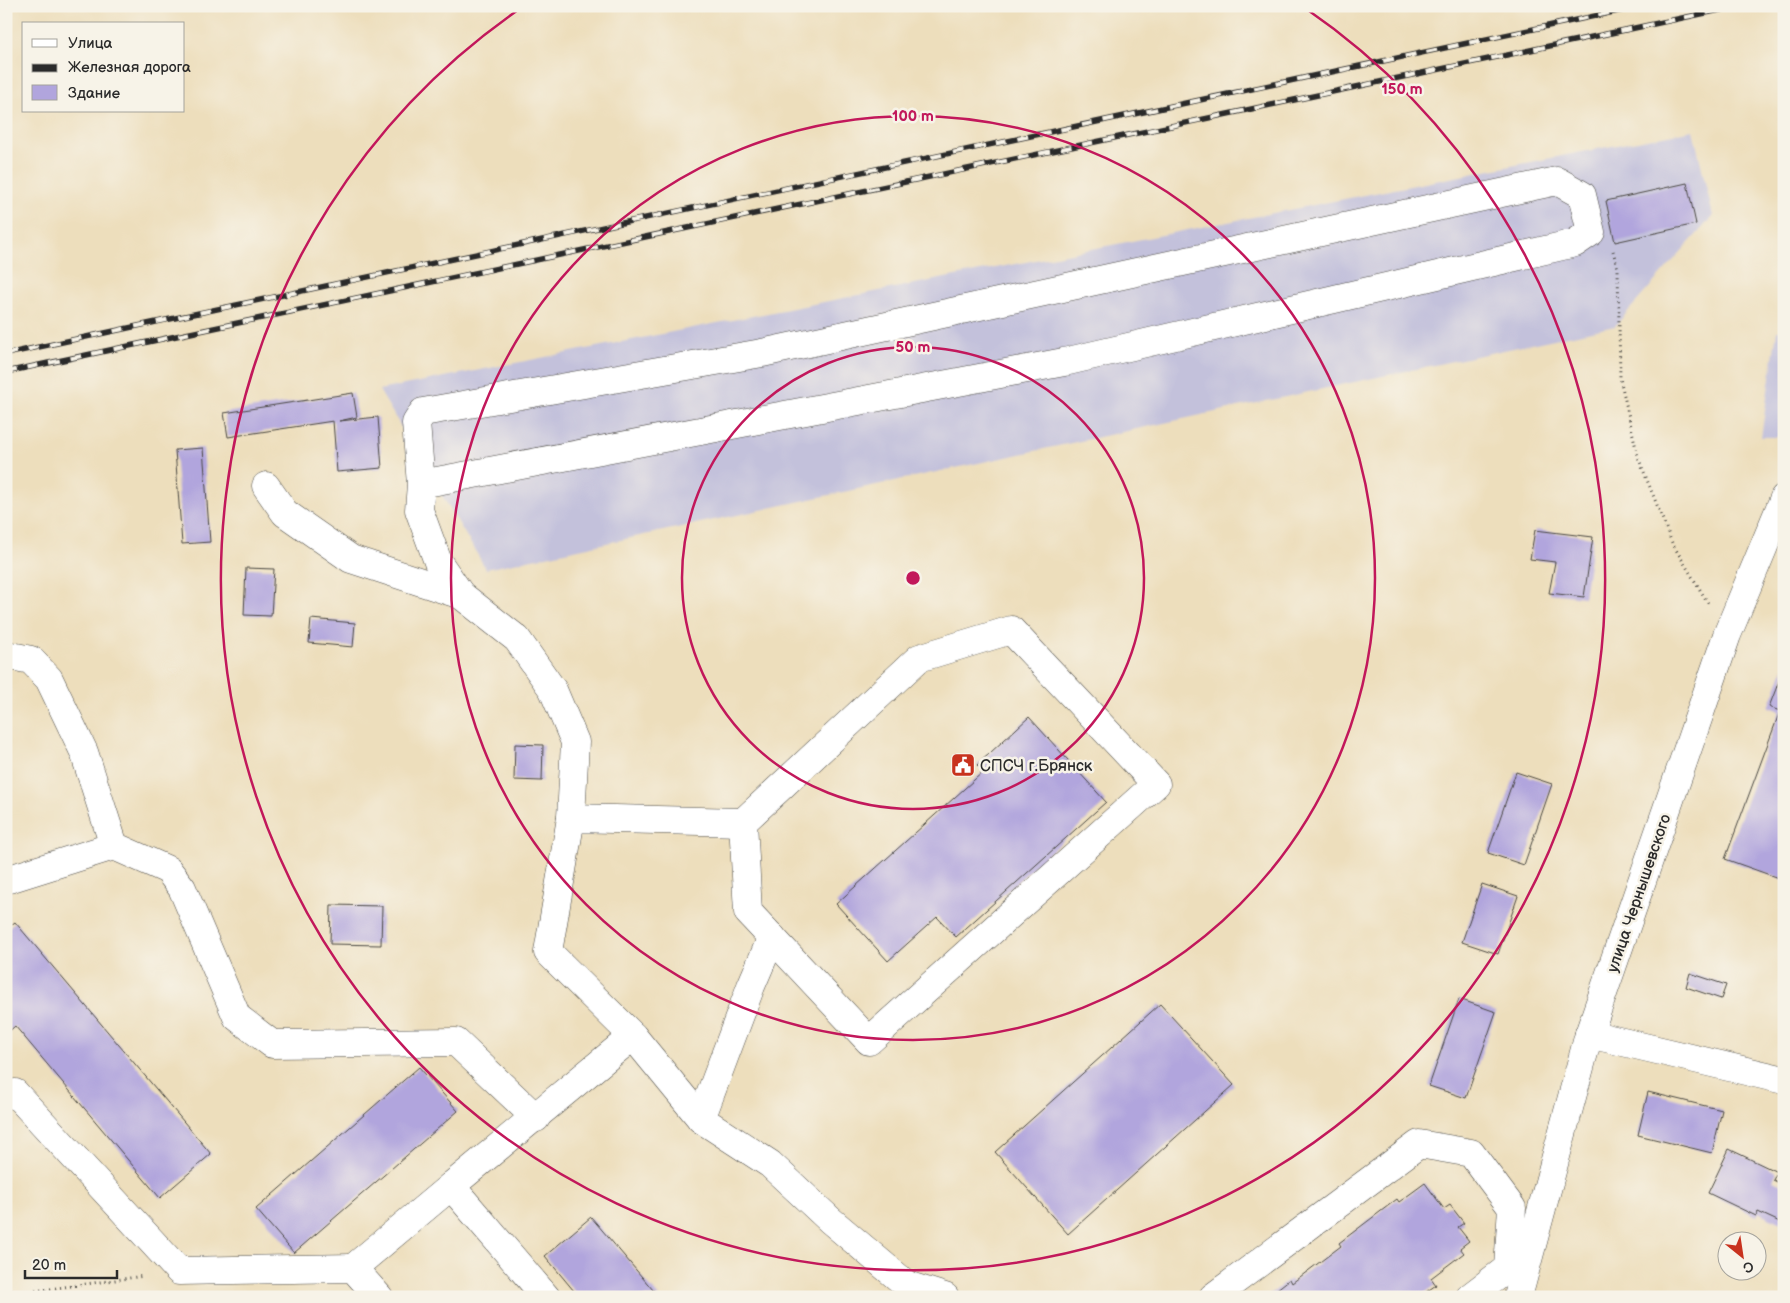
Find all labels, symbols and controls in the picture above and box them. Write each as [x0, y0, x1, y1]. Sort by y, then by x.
legend [22, 22, 185, 112]
text: Улица [68, 34, 113, 53]
text: Железная дорога [68, 58, 191, 77]
text: 150 m [1381, 80, 1423, 99]
text: Здание [68, 84, 120, 103]
text: 100 m [892, 107, 934, 126]
text: 50 m [896, 338, 931, 357]
centre of rings [904, 569, 922, 587]
public building icon: СПСЧ г.Брянск [950, 752, 976, 778]
place label: СПСЧ г.Брянск [980, 757, 1093, 776]
street label: улица Чернышевского [1603, 812, 1675, 975]
north arrow [1718, 1230, 1768, 1280]
scale bar [25, 1248, 118, 1280]
text: 20 m [32, 1256, 66, 1275]
text: С [1740, 1257, 1757, 1277]

